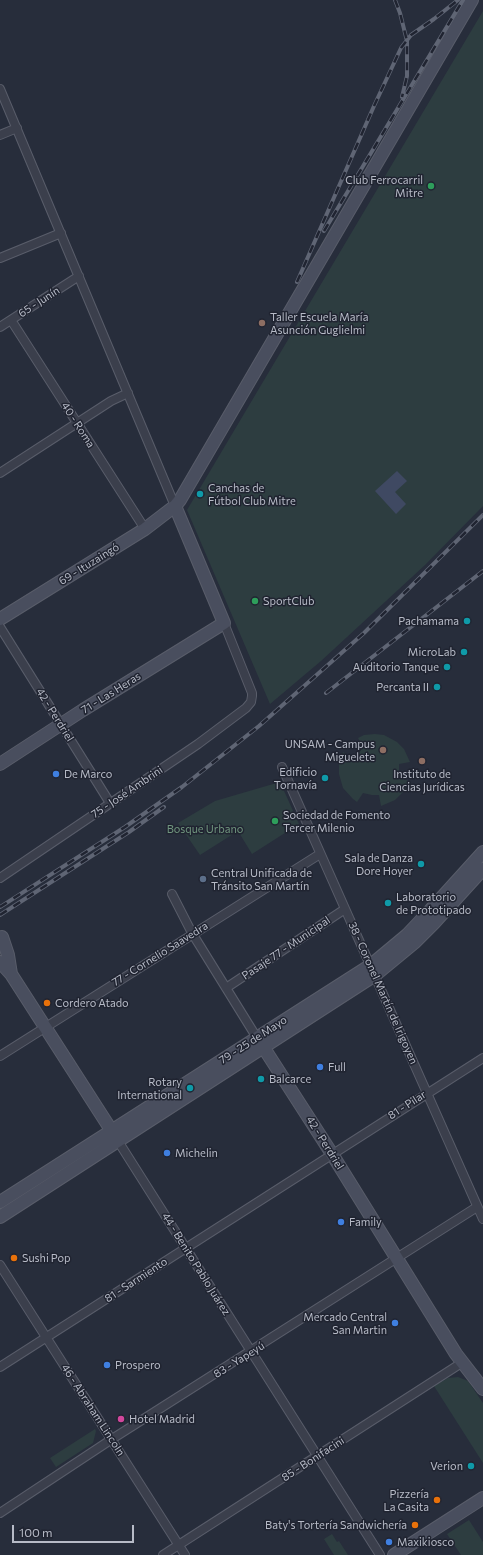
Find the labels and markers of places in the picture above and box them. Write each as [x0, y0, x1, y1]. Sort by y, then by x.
place label: Club Ferrocarril Mitre [345, 173, 423, 199]
marker: Club Ferrocarril Mitre [426, 181, 436, 191]
place label: Taller Escuela María Asunción Guglielmi [270, 310, 368, 336]
marker: Taller Escuela María Asunción Guglielmi [257, 318, 267, 328]
place label: Canchas de Fútbol Club Mitre [208, 481, 296, 507]
marker: Canchas de Fútbol Club Mitre [195, 489, 205, 499]
place label: SportClub [263, 594, 314, 608]
marker: SportClub [250, 596, 260, 606]
place label: Pachamama [398, 614, 459, 628]
marker: Pachamama [462, 616, 472, 626]
place label: MicroLab [408, 645, 456, 659]
marker: MicroLab [459, 647, 469, 657]
place label: Auditorio Tanque [353, 660, 439, 674]
marker: Auditorio Tanque [442, 662, 452, 672]
place label: Percanta II [376, 680, 429, 694]
marker: Percanta II [432, 682, 442, 692]
place label: UNSAM - Campus Miguelete [285, 737, 375, 763]
marker: UNSAM - Campus Miguelete [378, 745, 388, 755]
marker: Instituto de Ciencias Jurídicas [417, 756, 427, 766]
place label: Edificio Tornavía [274, 765, 317, 791]
place label: De Marco [64, 767, 112, 781]
place label: Instituto de Ciencias Jurídicas [379, 767, 465, 793]
marker: De Marco [51, 769, 61, 779]
marker: Edificio Tornavía [320, 773, 330, 783]
place label: Sociedad de Fomento Tercer Milenio [283, 808, 390, 834]
marker: Sociedad de Fomento Tercer Milenio [270, 816, 280, 826]
place label: Sala de Danza Dore Hoyer [345, 851, 413, 877]
marker: Sala de Danza Dore Hoyer [416, 859, 426, 869]
place label: Central Unificada de Tránsito San Martín [211, 866, 312, 892]
marker: Central Unificada de Tránsito San Martín [198, 874, 208, 884]
place label: Laboratorio de Prototipado [396, 890, 471, 916]
marker: Laboratorio de Prototipado [383, 898, 393, 908]
place label: Cordero Atado [55, 996, 129, 1010]
marker: Cordero Atado [42, 998, 52, 1008]
place label: Full [328, 1060, 346, 1074]
marker: Full [315, 1062, 325, 1072]
place label: Balcarce [269, 1072, 311, 1086]
marker: Balcarce [256, 1074, 266, 1084]
place label: Rotary International [117, 1075, 182, 1101]
marker: Rotary International [185, 1083, 195, 1093]
place label: Michelin [175, 1146, 218, 1160]
marker: Michelin [162, 1148, 172, 1158]
place label: Family [349, 1215, 382, 1229]
marker: Family [336, 1217, 346, 1227]
place label: Sushi Pop [22, 1251, 71, 1265]
marker: Sushi Pop [9, 1253, 19, 1263]
place label: Mercado Central San Martin [303, 1310, 387, 1336]
marker: Mercado Central San Martin [390, 1318, 400, 1328]
place label: Prospero [115, 1358, 161, 1372]
marker: Prospero [102, 1360, 112, 1370]
place label: Hotel Madrid [129, 1412, 195, 1426]
marker: Hotel Madrid [116, 1414, 126, 1424]
place label: Verion [430, 1459, 463, 1473]
marker: Verion [466, 1461, 476, 1471]
place label: Pizzería La Casita [383, 1487, 429, 1513]
marker: Pizzería La Casita [432, 1495, 442, 1505]
place label: Baty's Tortería Sandwichería [265, 1518, 407, 1532]
marker: Baty's Tortería Sandwichería [410, 1520, 420, 1530]
place label: Maxikiosco [397, 1535, 454, 1549]
marker: Maxikiosco [384, 1537, 394, 1547]

